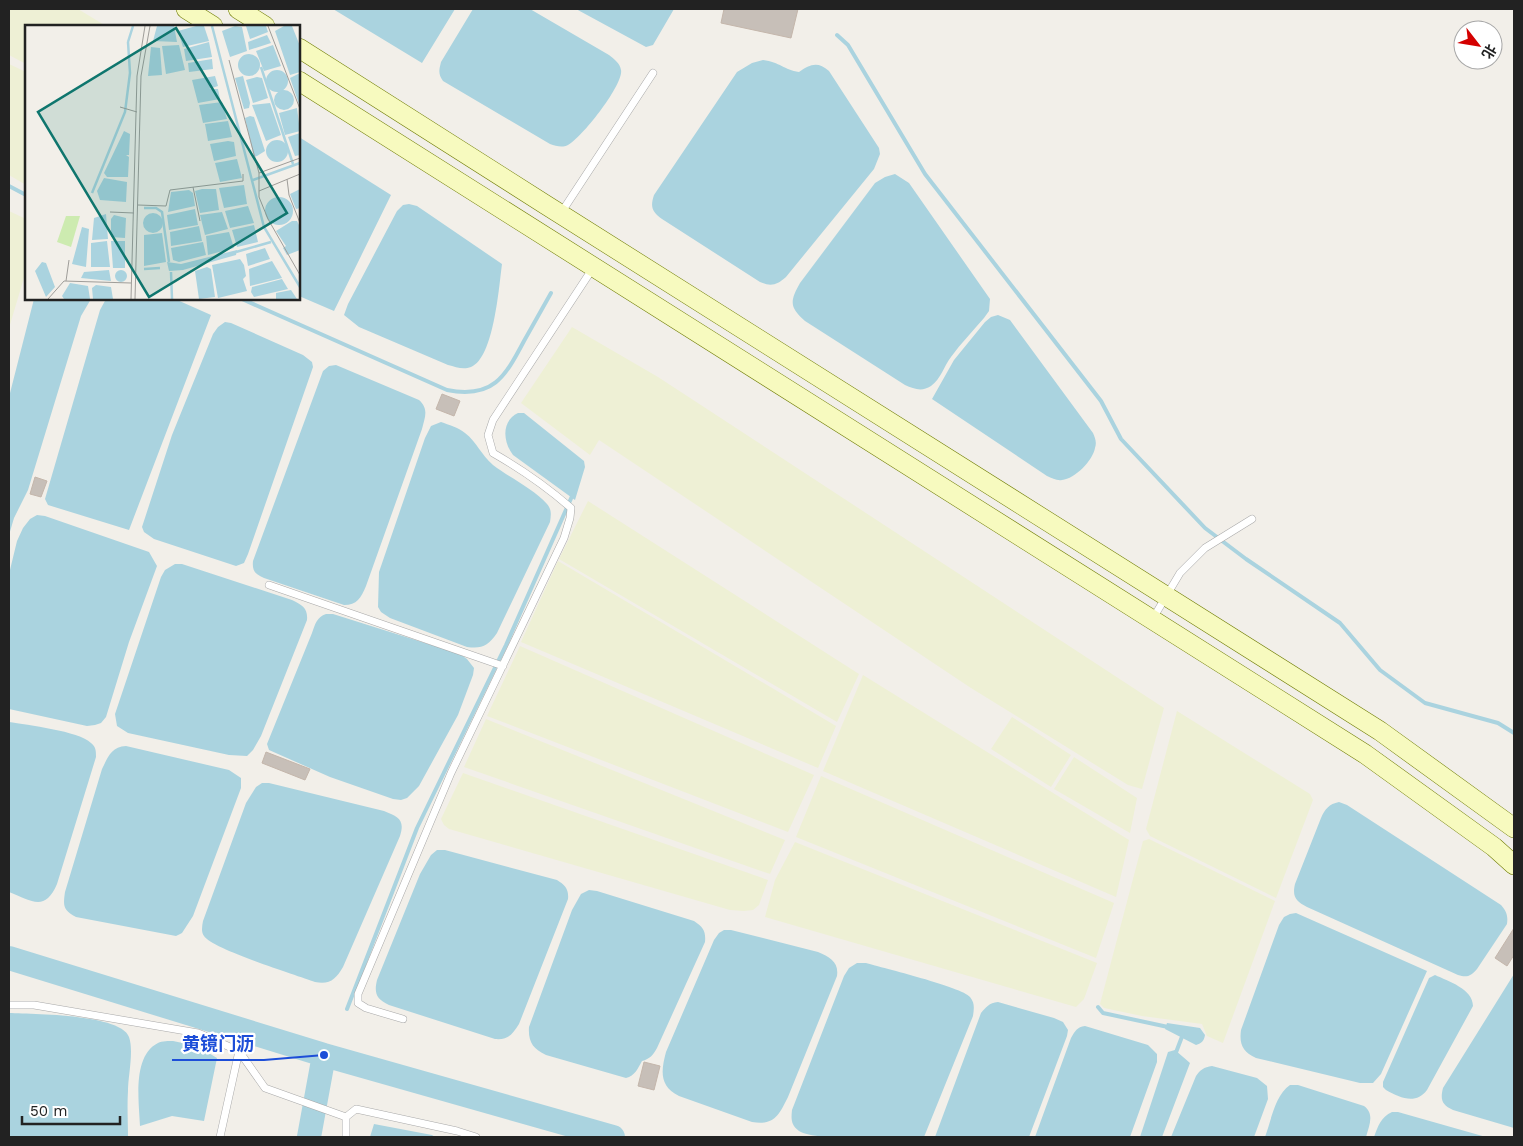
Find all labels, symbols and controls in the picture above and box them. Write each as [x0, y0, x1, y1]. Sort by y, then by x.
north arrow [1453, 20, 1503, 70]
inset map [25, 25, 300, 300]
text: 北 [1479, 42, 1500, 62]
callout: 黄镜门沥 [172, 1027, 264, 1060]
text: 黄镜门沥 [182, 1033, 254, 1054]
scale bar [22, 1094, 120, 1126]
text: 50 m [30, 1102, 67, 1120]

